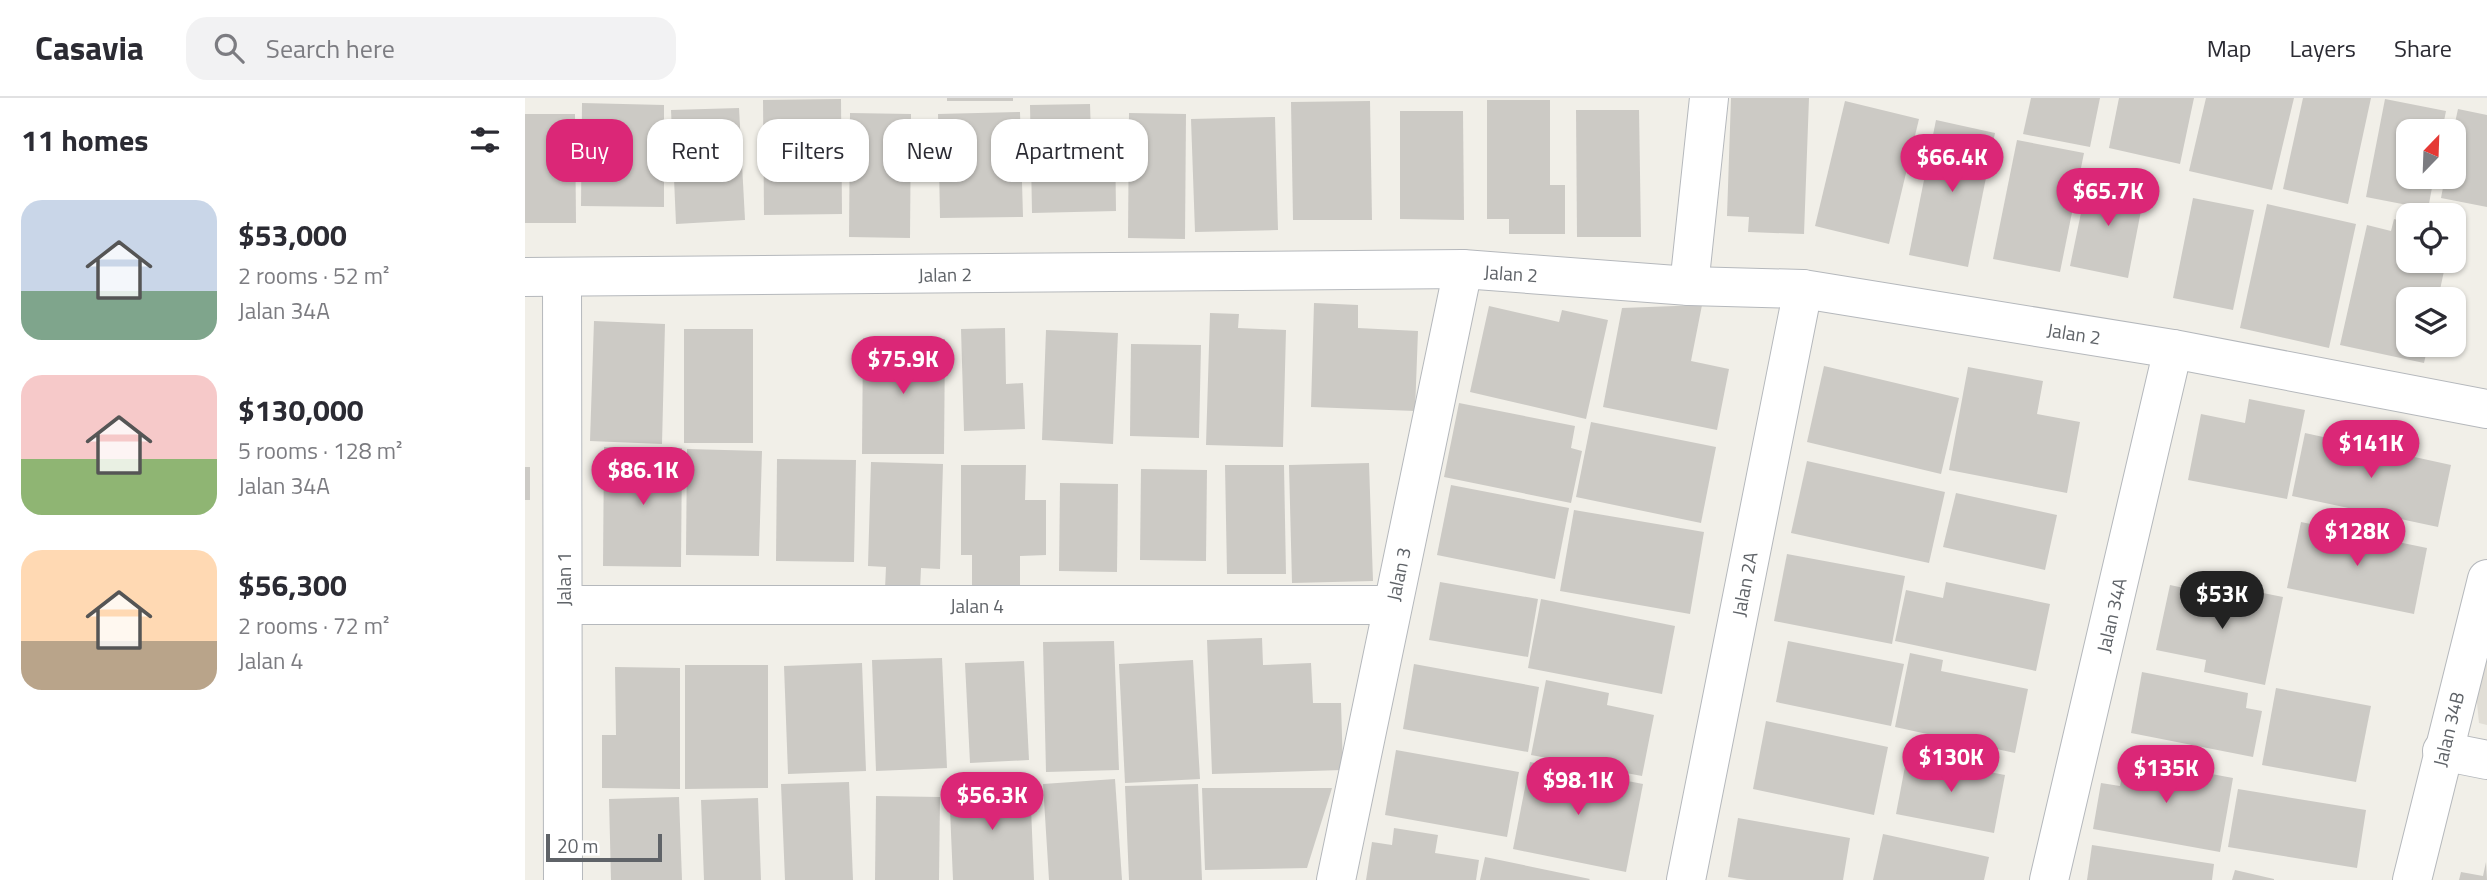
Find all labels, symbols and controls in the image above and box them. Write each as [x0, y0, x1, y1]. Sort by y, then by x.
search box [186, 17, 676, 80]
text: Casavia [35, 23, 144, 73]
icon: search [210, 29, 248, 67]
text: Search here [266, 29, 395, 68]
text: Map [2207, 30, 2252, 66]
text: Layers [2290, 30, 2356, 66]
text: Share [2394, 30, 2452, 66]
text: 11 homes [21, 117, 148, 163]
chip: Buy [546, 119, 633, 182]
chip: Rent [647, 119, 743, 182]
chip: Filters [757, 119, 869, 182]
chip: New [883, 119, 977, 182]
chip: Apartment [991, 119, 1148, 182]
north arrow [2396, 119, 2466, 189]
map controls [2396, 119, 2466, 357]
icon: filters [466, 121, 504, 159]
pin: $66.4K [1895, 134, 2009, 194]
text: $66.4K [1916, 139, 1988, 174]
pin: $65.7K [2051, 169, 2165, 228]
text: $65.7K [2072, 173, 2144, 208]
button: locate [2396, 203, 2466, 273]
text: $53,000 [238, 212, 347, 258]
icon: home [77, 228, 161, 312]
street label: Jalan 2 [1483, 257, 1539, 289]
text: 2 rooms · 52 m² [238, 258, 389, 293]
street label: Jalan 2 [918, 259, 972, 289]
button: layers [2396, 287, 2466, 357]
text: Jalan 34A [238, 293, 330, 328]
street label: Jalan 2 [2045, 314, 2103, 352]
pin: $75.9K [846, 336, 960, 396]
text: $75.9K [867, 341, 939, 376]
text: $130,000 [238, 387, 364, 433]
icon: home [77, 403, 161, 487]
pin: $141K [2322, 420, 2420, 480]
text: $141K [2338, 425, 2404, 460]
text: 5 rooms · 128 m² [238, 433, 402, 468]
pin: $86.1K [586, 448, 700, 507]
text: $86.1K [607, 452, 679, 487]
text: Jalan 34A [238, 468, 330, 503]
pin: $128K [2308, 508, 2406, 568]
text: $128K [2324, 513, 2390, 548]
street label: Jalan 3 [1378, 545, 1418, 603]
street label: Jalan 2A [1724, 549, 1764, 619]
street label: Jalan 1 [549, 552, 578, 606]
text: $56,300 [238, 562, 347, 608]
pin: $53K [2181, 572, 2263, 631]
street label: Jalan 34A [2088, 575, 2134, 655]
text: $53K [2196, 576, 2248, 611]
icon: home [77, 578, 161, 662]
street label: Jalan 4 [950, 591, 1004, 620]
text: 2 rooms · 72 m² [238, 608, 389, 643]
text: Jalan 4 [238, 643, 303, 678]
street label: Jalan 34B [2425, 688, 2471, 770]
pin: $130K [1902, 734, 2000, 794]
text: $130K [1918, 739, 1984, 774]
pin: $135K [2117, 746, 2215, 805]
text: $135K [2133, 750, 2199, 785]
pin: $98.1K [1521, 758, 1635, 817]
text: $98.1K [1542, 762, 1614, 797]
pin: $56.3K [935, 772, 1049, 832]
text: $56.3K [956, 777, 1028, 812]
scale bar [546, 831, 661, 863]
text: 20 m [557, 831, 598, 860]

